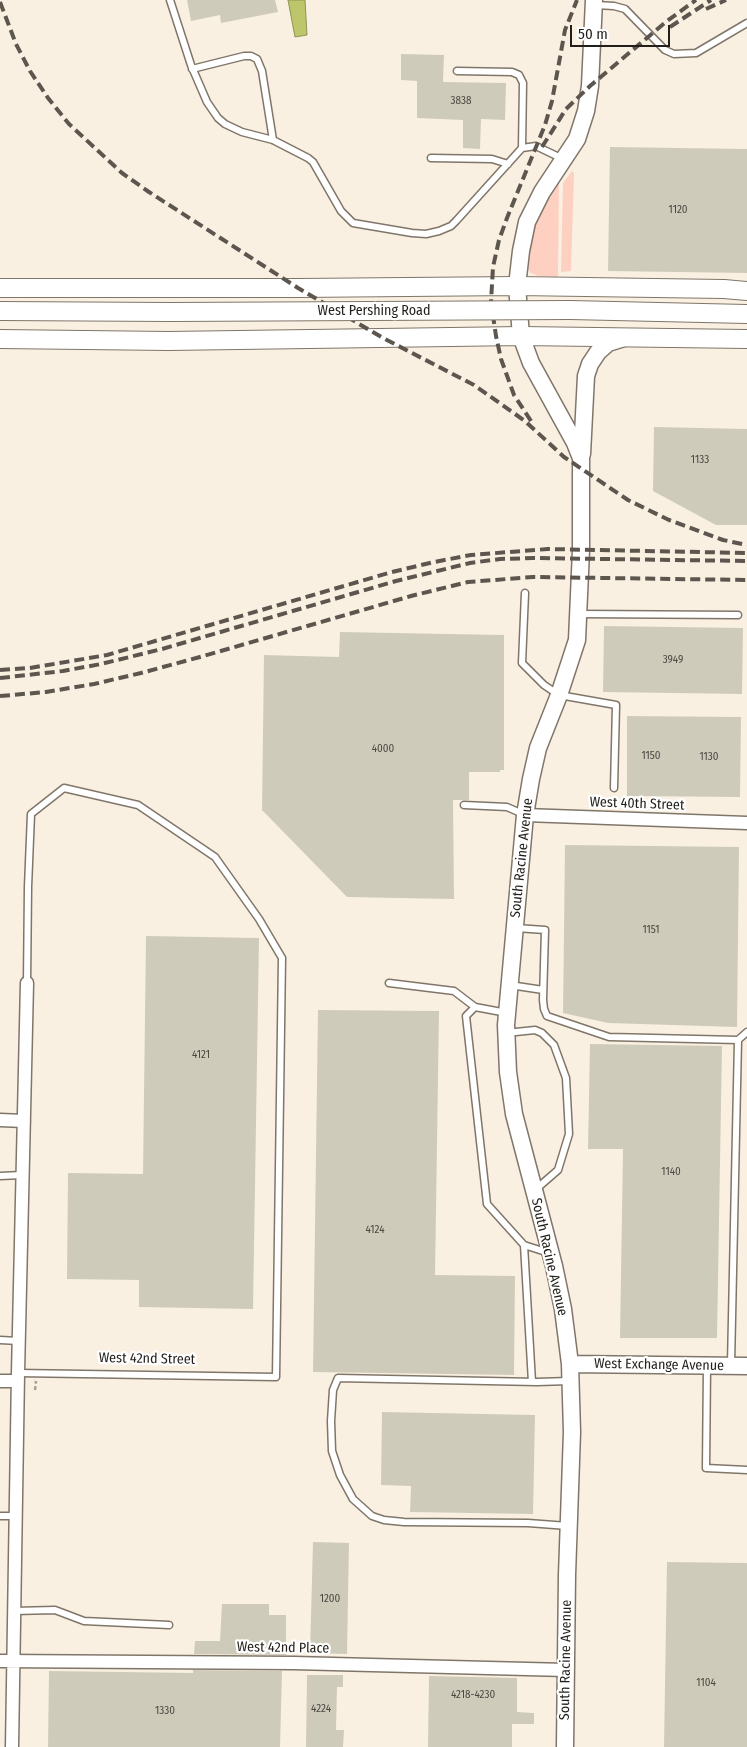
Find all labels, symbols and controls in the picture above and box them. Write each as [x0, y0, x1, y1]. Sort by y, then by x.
scale bar [572, 15, 672, 47]
text: 50 m [578, 25, 608, 43]
house number: 3838 [451, 94, 471, 108]
house number: 1120 [668, 203, 688, 217]
street label: West Pershing Road [318, 303, 430, 319]
house number: 1133 [691, 453, 709, 467]
house number: 3949 [663, 653, 683, 667]
house number: 4000 [372, 742, 394, 756]
house number: 1150 [641, 749, 661, 763]
house number: 1130 [699, 750, 719, 764]
street label: West 40th Street [589, 794, 685, 814]
street label: South Racine Avenue [507, 797, 537, 919]
house number: 1151 [642, 923, 660, 937]
house number: 4121 [192, 1048, 210, 1062]
house number: 1140 [661, 1165, 681, 1179]
street label: South Racine Avenue [527, 1196, 571, 1318]
house number: 4124 [366, 1223, 384, 1237]
street label: West 42nd Street [99, 1350, 195, 1368]
street label: West Exchange Avenue [594, 1355, 724, 1375]
house number: 1200 [320, 1592, 340, 1606]
street label: South Racine Avenue [557, 1600, 575, 1720]
street label: West 42nd Place [237, 1639, 329, 1657]
house number: 1104 [696, 1676, 716, 1690]
house number: 4218-4230 [451, 1688, 495, 1702]
house number: 4224 [311, 1702, 331, 1716]
house number: 1330 [155, 1704, 175, 1718]

